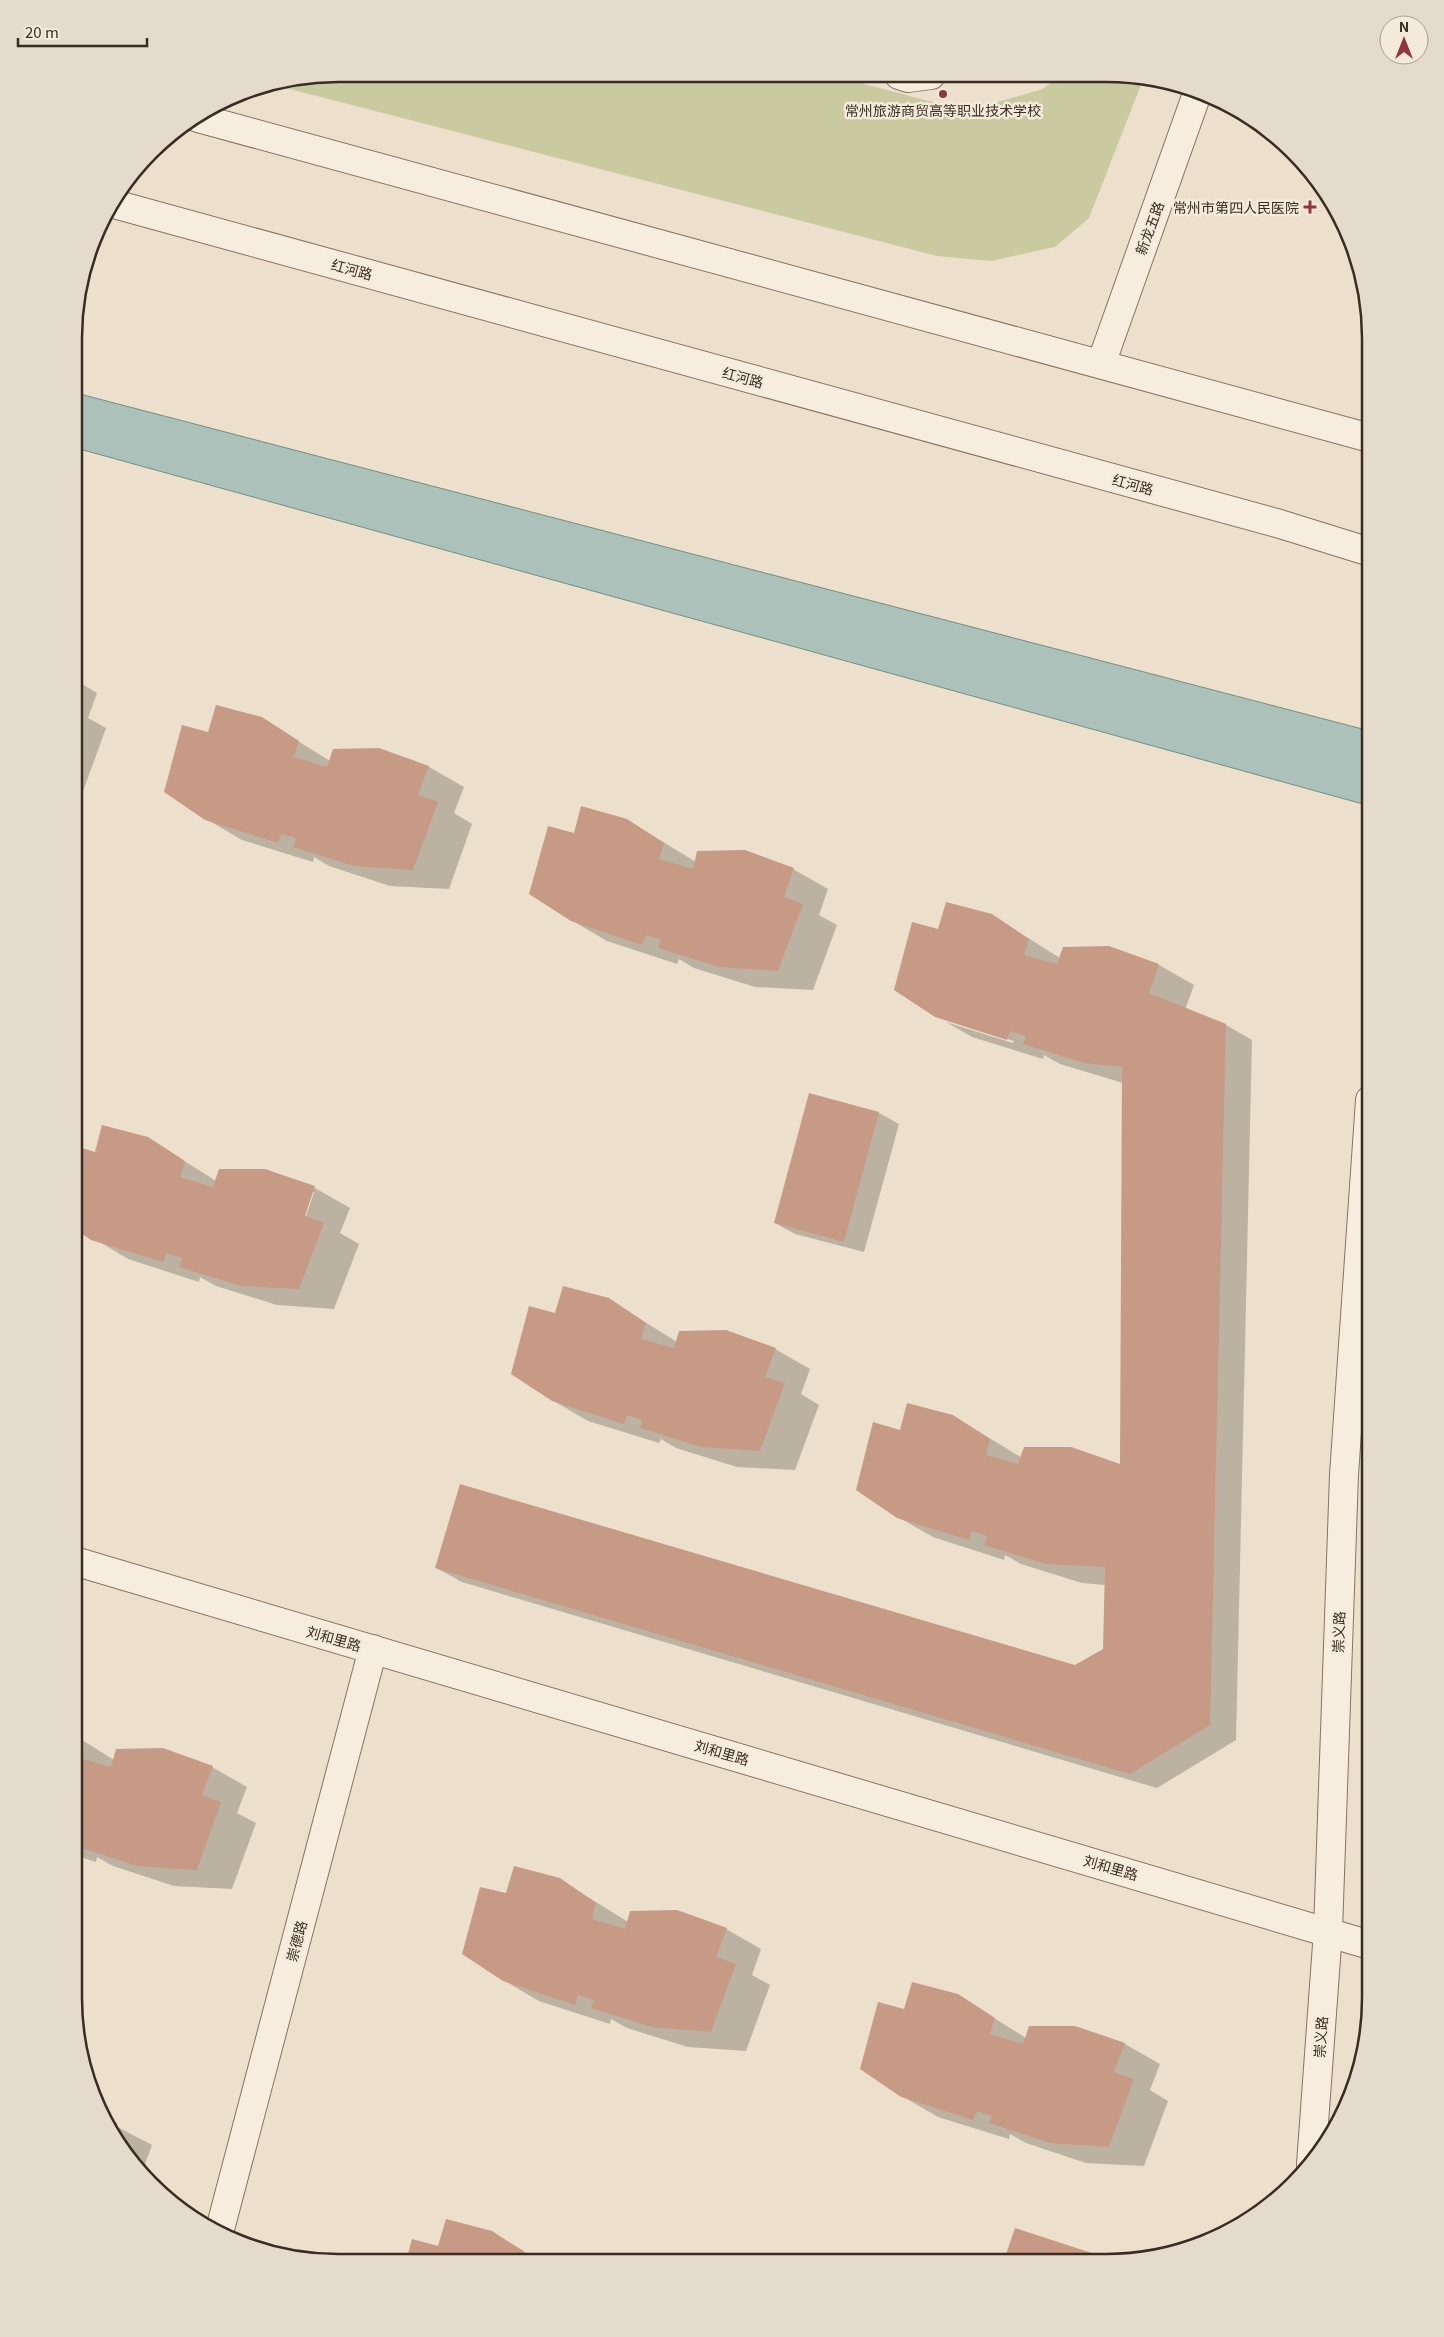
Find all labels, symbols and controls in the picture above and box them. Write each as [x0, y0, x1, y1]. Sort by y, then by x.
scale bar [18, 15, 146, 47]
north arrow [1379, 15, 1429, 65]
text: N [1399, 16, 1409, 36]
text: 20 m [25, 21, 59, 42]
marker: 常州旅游商贸高等职业技术学校 [937, 88, 949, 100]
place label: 常州旅游商贸高等职业技术学校 [845, 100, 1041, 120]
place label: 常州市第四人民医院 [1173, 197, 1299, 217]
street label: 新龙五路 [1130, 198, 1168, 258]
marker: 常州市第四人民医院 [1303, 200, 1317, 214]
street label: 红河路 [329, 254, 375, 284]
street label: 红河路 [720, 362, 766, 392]
street label: 红河路 [1110, 469, 1156, 499]
street label: 崇义路 [1327, 1611, 1349, 1653]
street label: 刘和里路 [304, 1621, 364, 1655]
street label: 刘和里路 [692, 1735, 752, 1769]
street label: 刘和里路 [1081, 1850, 1141, 1884]
street label: 崇德路 [281, 1918, 311, 1964]
street label: 崇义路 [1309, 2015, 1331, 2059]

